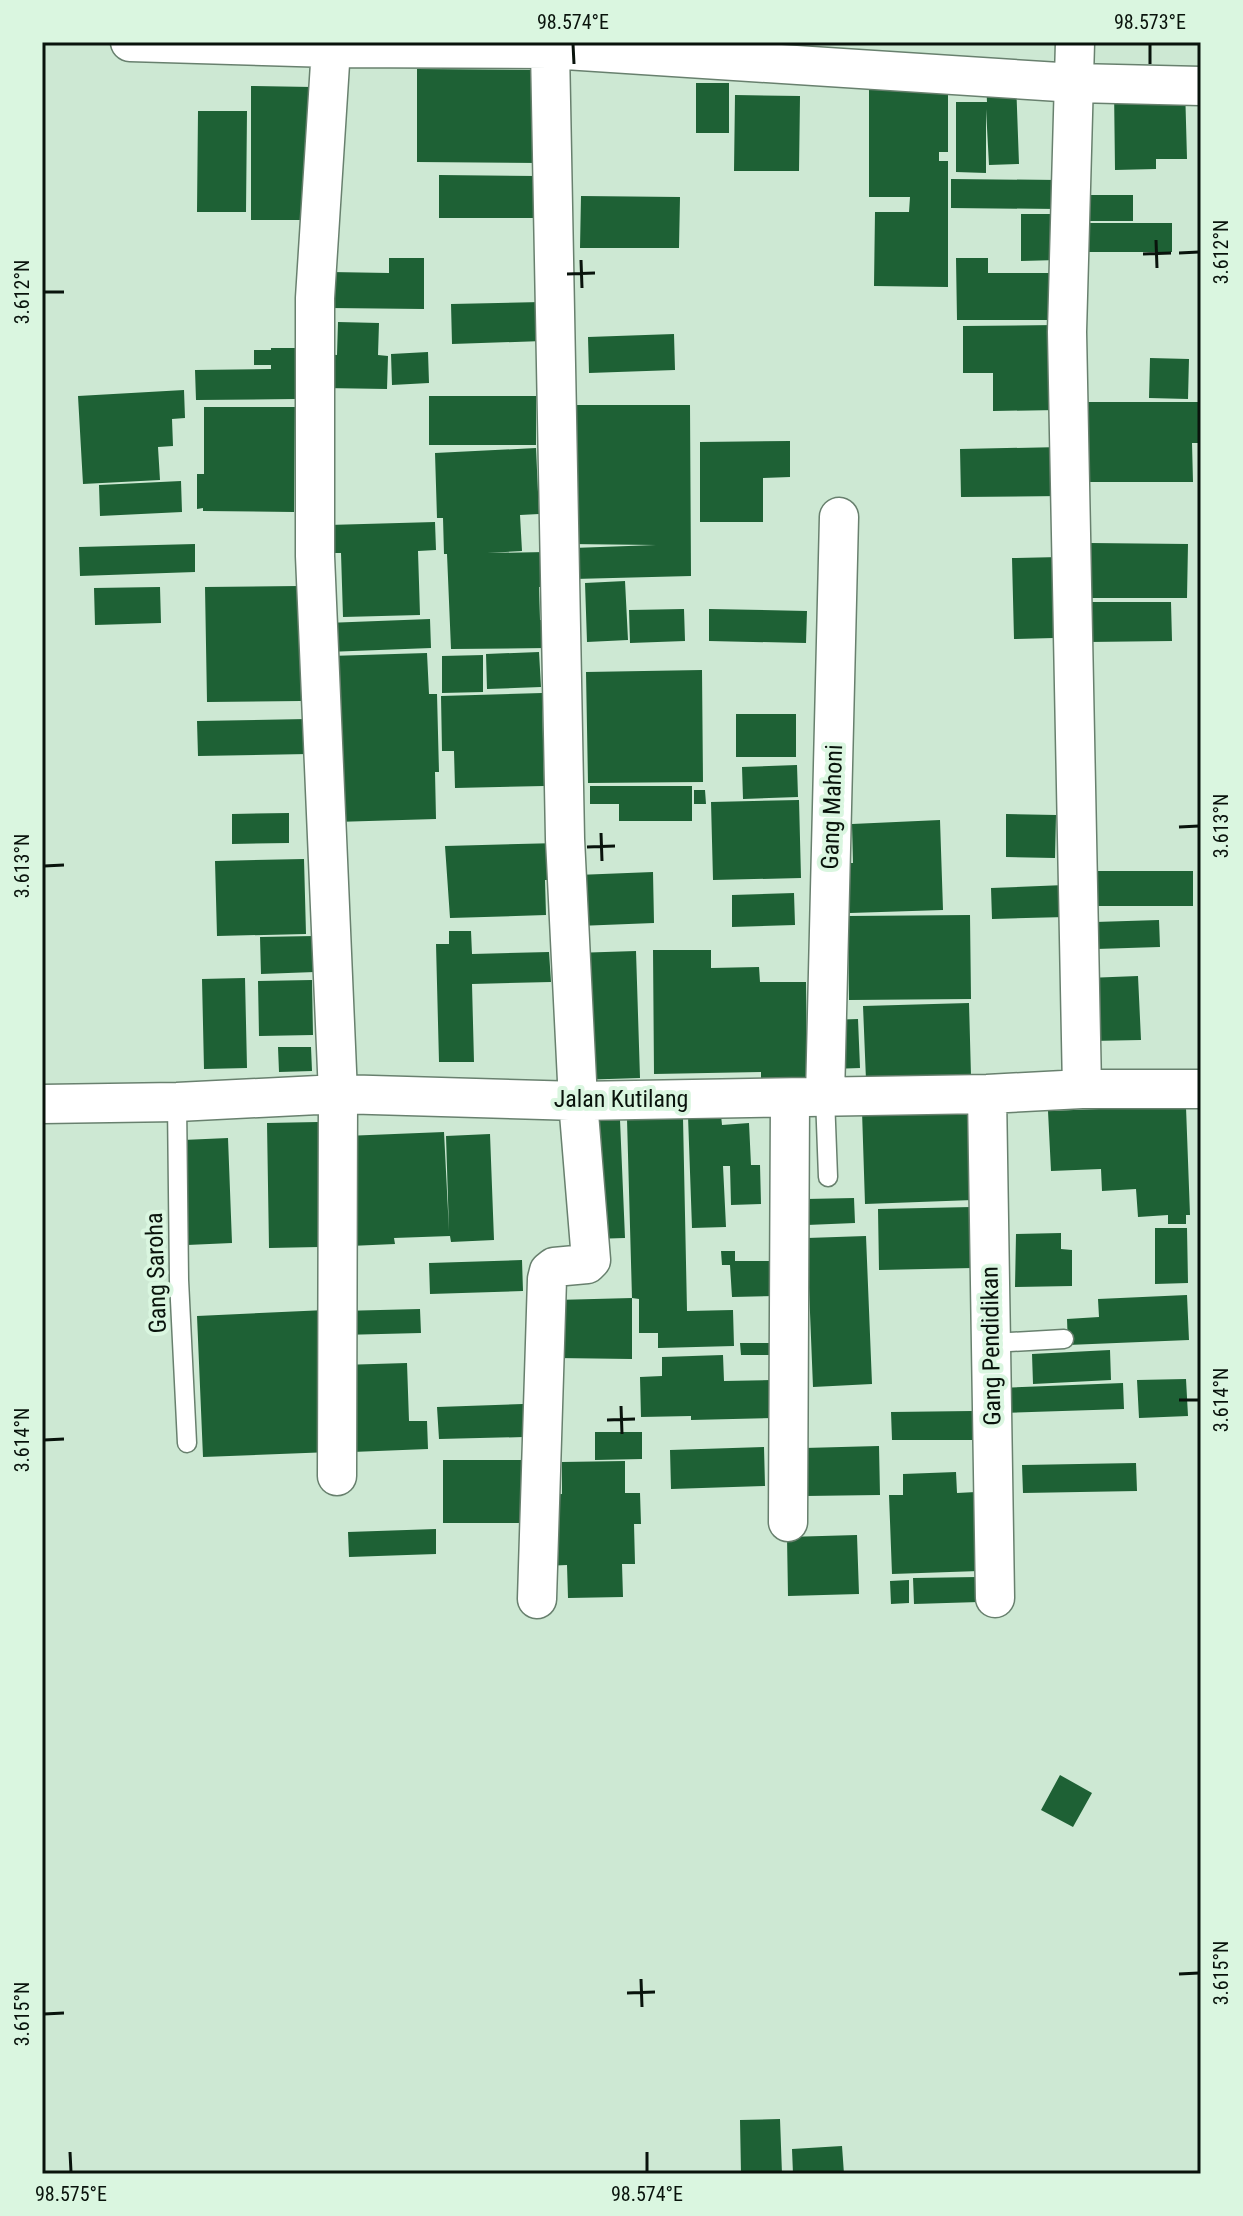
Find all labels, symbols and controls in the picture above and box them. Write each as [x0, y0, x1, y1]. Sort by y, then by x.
text: 98.574°E [537, 10, 609, 34]
text: 98.573°E [1114, 10, 1186, 34]
text: 3.612°N [1209, 220, 1233, 284]
text: 3.612°N [10, 260, 34, 324]
street label: Gang Mahoni [816, 744, 848, 870]
text: 3.613°N [1209, 794, 1233, 858]
text: 3.613°N [10, 834, 34, 898]
street label: Jalan Kutilang [554, 1085, 688, 1113]
street label: Gang Saroha [140, 1212, 172, 1334]
street label: Gang Pendidikan [976, 1266, 1006, 1426]
text: 3.614°N [1209, 1368, 1233, 1432]
text: 3.614°N [10, 1408, 34, 1472]
text: 3.615°N [1209, 1941, 1233, 2005]
text: 3.615°N [10, 1982, 34, 2046]
text: 98.575°E [35, 2182, 107, 2206]
text: 98.574°E [611, 2182, 683, 2206]

